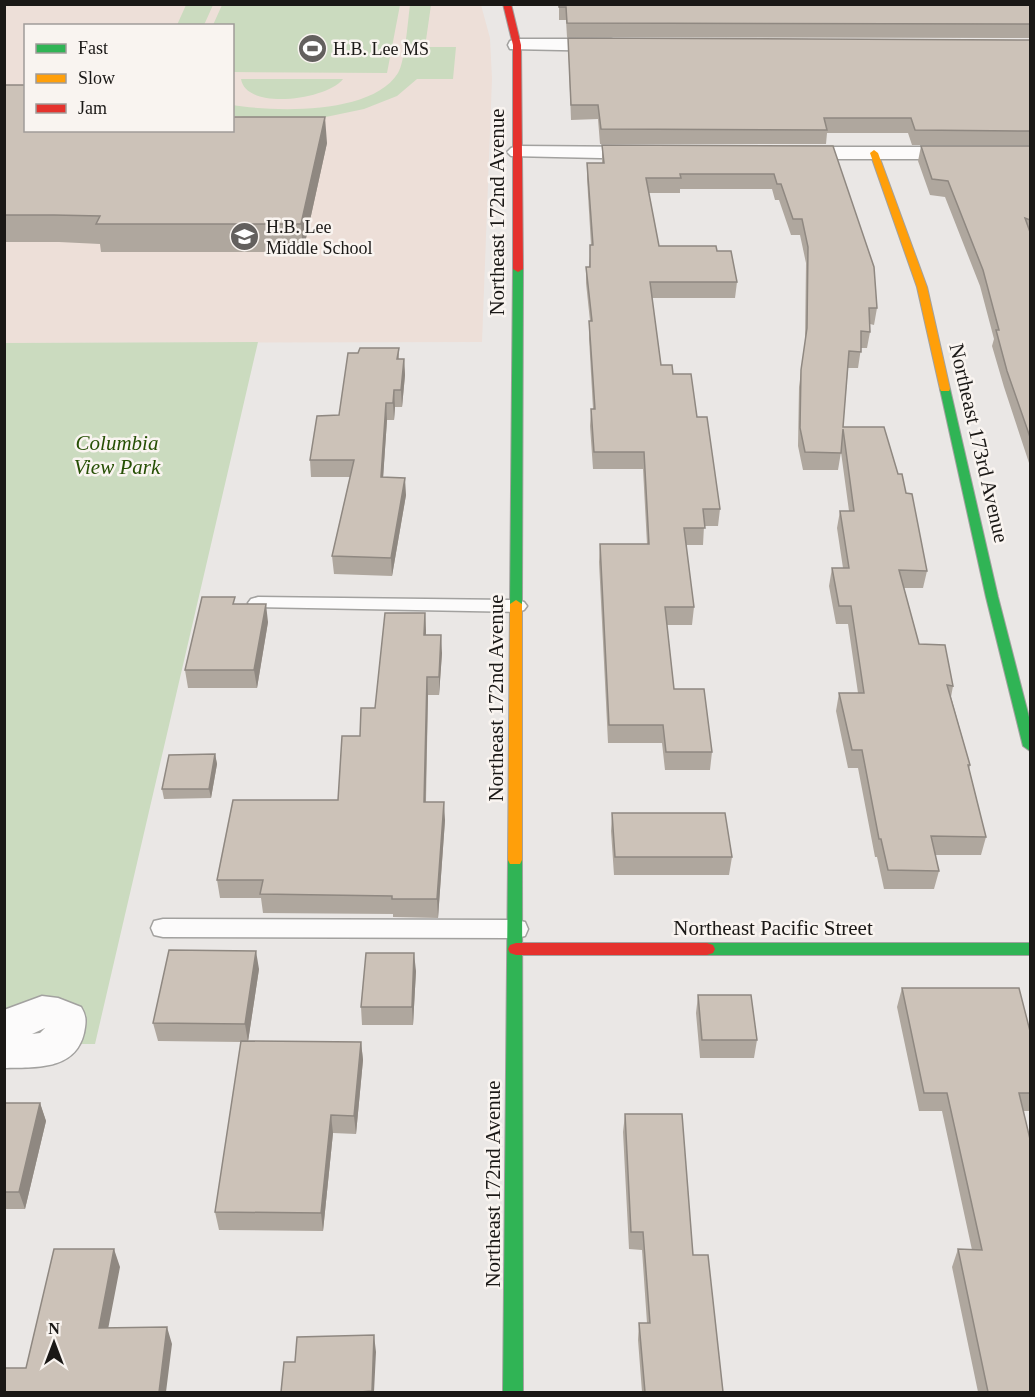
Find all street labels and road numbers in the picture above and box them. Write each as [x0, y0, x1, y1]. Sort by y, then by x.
street label: Northeast 172nd Avenue [485, 108, 509, 316]
street label: Northeast 173rd Avenue [944, 341, 1014, 545]
street label: Northeast 172nd Avenue [484, 594, 508, 802]
street label: Northeast Pacific Street [673, 916, 873, 940]
street label: Northeast 172nd Avenue [481, 1080, 505, 1288]

